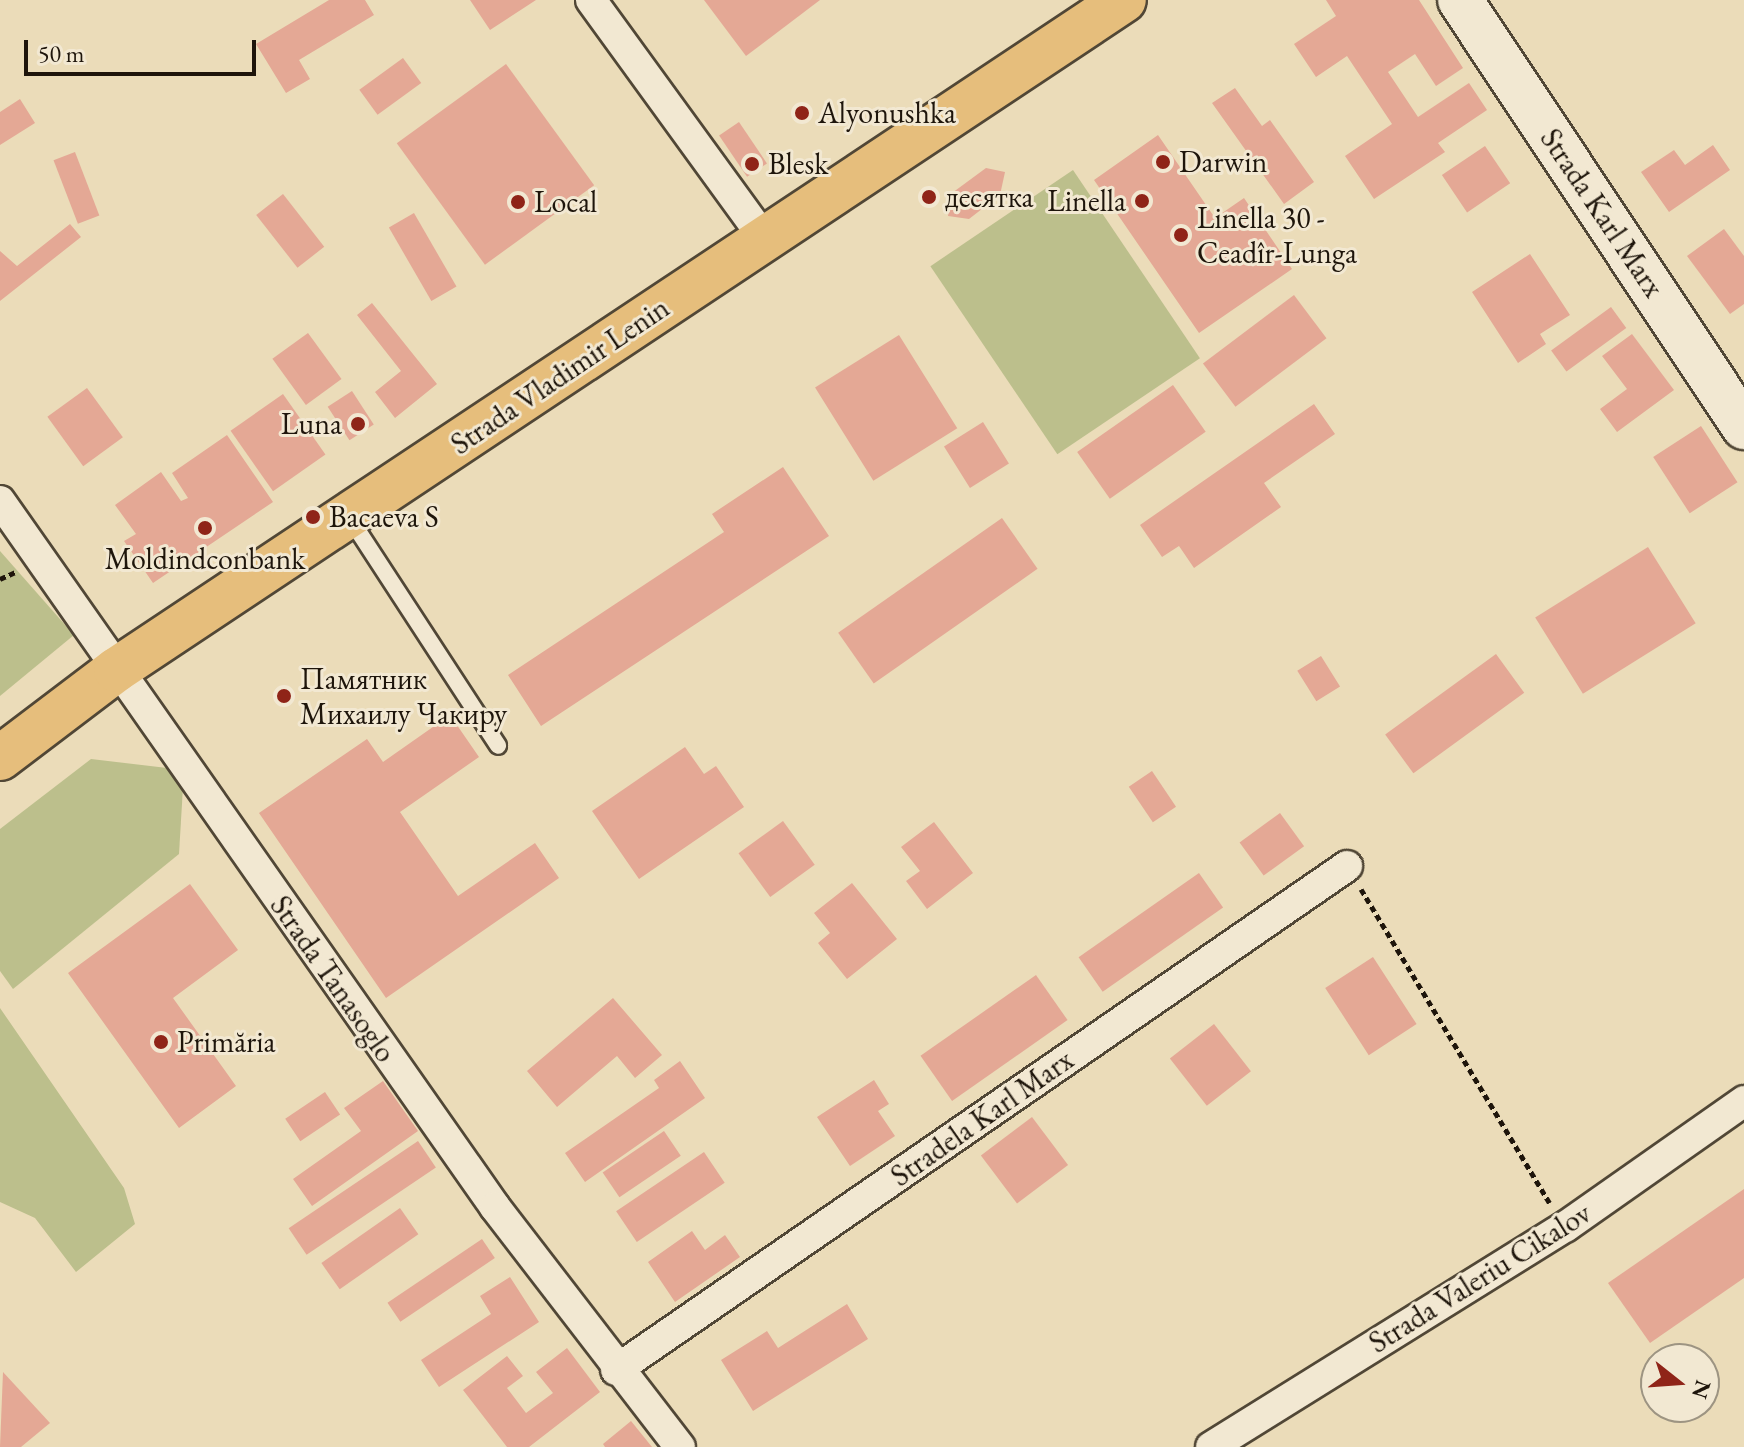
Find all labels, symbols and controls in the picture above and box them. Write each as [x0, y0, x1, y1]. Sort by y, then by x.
scale bar [28, 24, 260, 74]
text: 50 m [38, 38, 85, 69]
place label: Alyonushka [818, 95, 956, 131]
marker: Alyonushka [793, 104, 811, 122]
street label: Strada Karl Marx [1532, 122, 1672, 304]
place label: Darwin [1179, 144, 1267, 180]
place label: Blesk [768, 146, 828, 182]
marker: Darwin [1154, 153, 1172, 171]
marker: Blesk [743, 155, 761, 173]
place label: десятка [945, 179, 1034, 215]
place label: Linella [1047, 183, 1126, 219]
place label: Local [534, 184, 597, 220]
marker: десятка [920, 188, 938, 206]
marker: Linella [1133, 192, 1151, 210]
marker: Local [509, 193, 527, 211]
place label: Linella 30 - Ceadîr-Lunga [1197, 200, 1357, 270]
marker: Linella 30 - Ceadîr-Lunga [1172, 226, 1190, 244]
street label: Strada Vladimir Lenin [444, 290, 676, 462]
place label: Luna [281, 406, 342, 442]
marker: Luna [349, 415, 367, 433]
place label: Bacaeva S [329, 499, 439, 535]
marker: Bacaeva S [304, 508, 322, 526]
marker: Moldindconbank [196, 519, 214, 537]
place label: Moldindconbank [105, 541, 305, 577]
place label: Памятник Михаилу Чакиру [300, 661, 507, 732]
marker: Памятник Михаилу Чакиру [275, 687, 293, 705]
street label: Strada Tanasoglo [262, 889, 404, 1069]
place label: Primăria [177, 1024, 276, 1060]
marker: Primăria [152, 1033, 170, 1051]
street label: Stradela Karl Marx [884, 1042, 1080, 1194]
street label: Strada Valeriu Cikalov [1362, 1195, 1598, 1361]
north arrow [1640, 1343, 1720, 1423]
text: N [1685, 1377, 1718, 1402]

